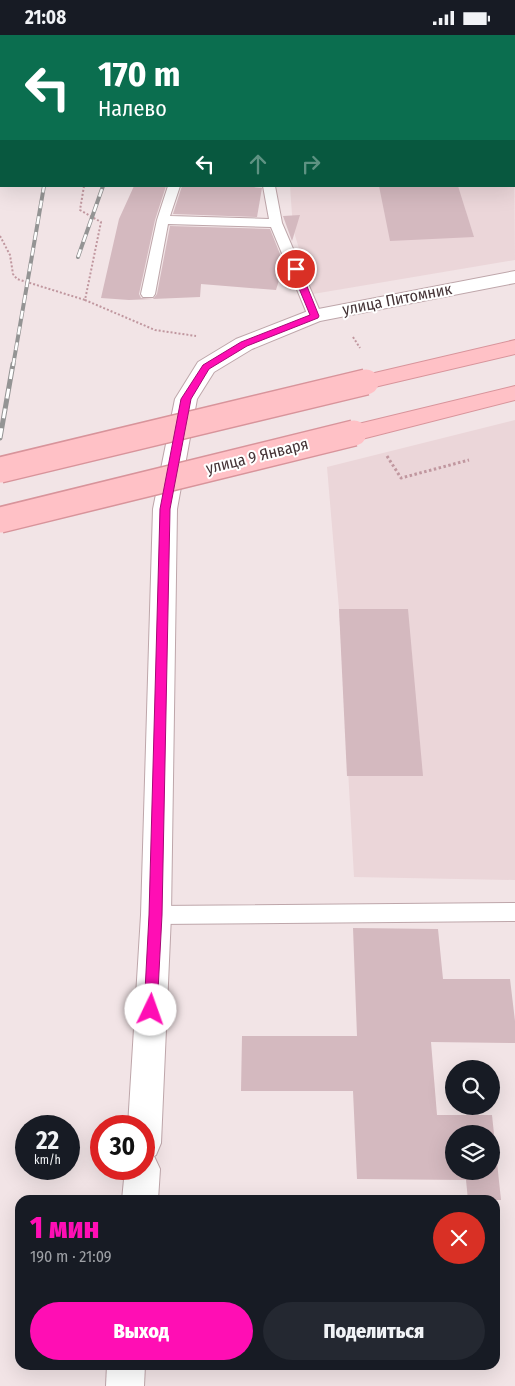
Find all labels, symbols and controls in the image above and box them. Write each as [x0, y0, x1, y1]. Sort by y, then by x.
text: 21:08 [25, 6, 66, 29]
text: 170 m [98, 53, 181, 95]
icon: left [15, 55, 80, 120]
text: Налево [98, 95, 167, 122]
icon: left [191, 150, 219, 178]
icon: ahead [244, 150, 272, 178]
icon: right [297, 150, 325, 178]
pin [275, 248, 317, 290]
icon: arrive [282, 255, 310, 283]
street label: улица Питомник [341, 279, 454, 319]
street label: улица 9 Января [204, 434, 310, 478]
position arrow [124, 983, 176, 1035]
map controls [445, 1060, 500, 1180]
button: search [445, 1060, 500, 1115]
speed limit sign: 30 [90, 1115, 155, 1180]
button: layers [445, 1125, 500, 1180]
text: 22 [36, 1126, 59, 1156]
text: km/h [34, 1153, 61, 1167]
text: 1 мин [30, 1210, 99, 1246]
button: close [433, 1212, 485, 1264]
text: 190 m · 21:09 [30, 1247, 112, 1266]
button: Выход [30, 1302, 253, 1360]
button: Поделиться [263, 1302, 485, 1360]

